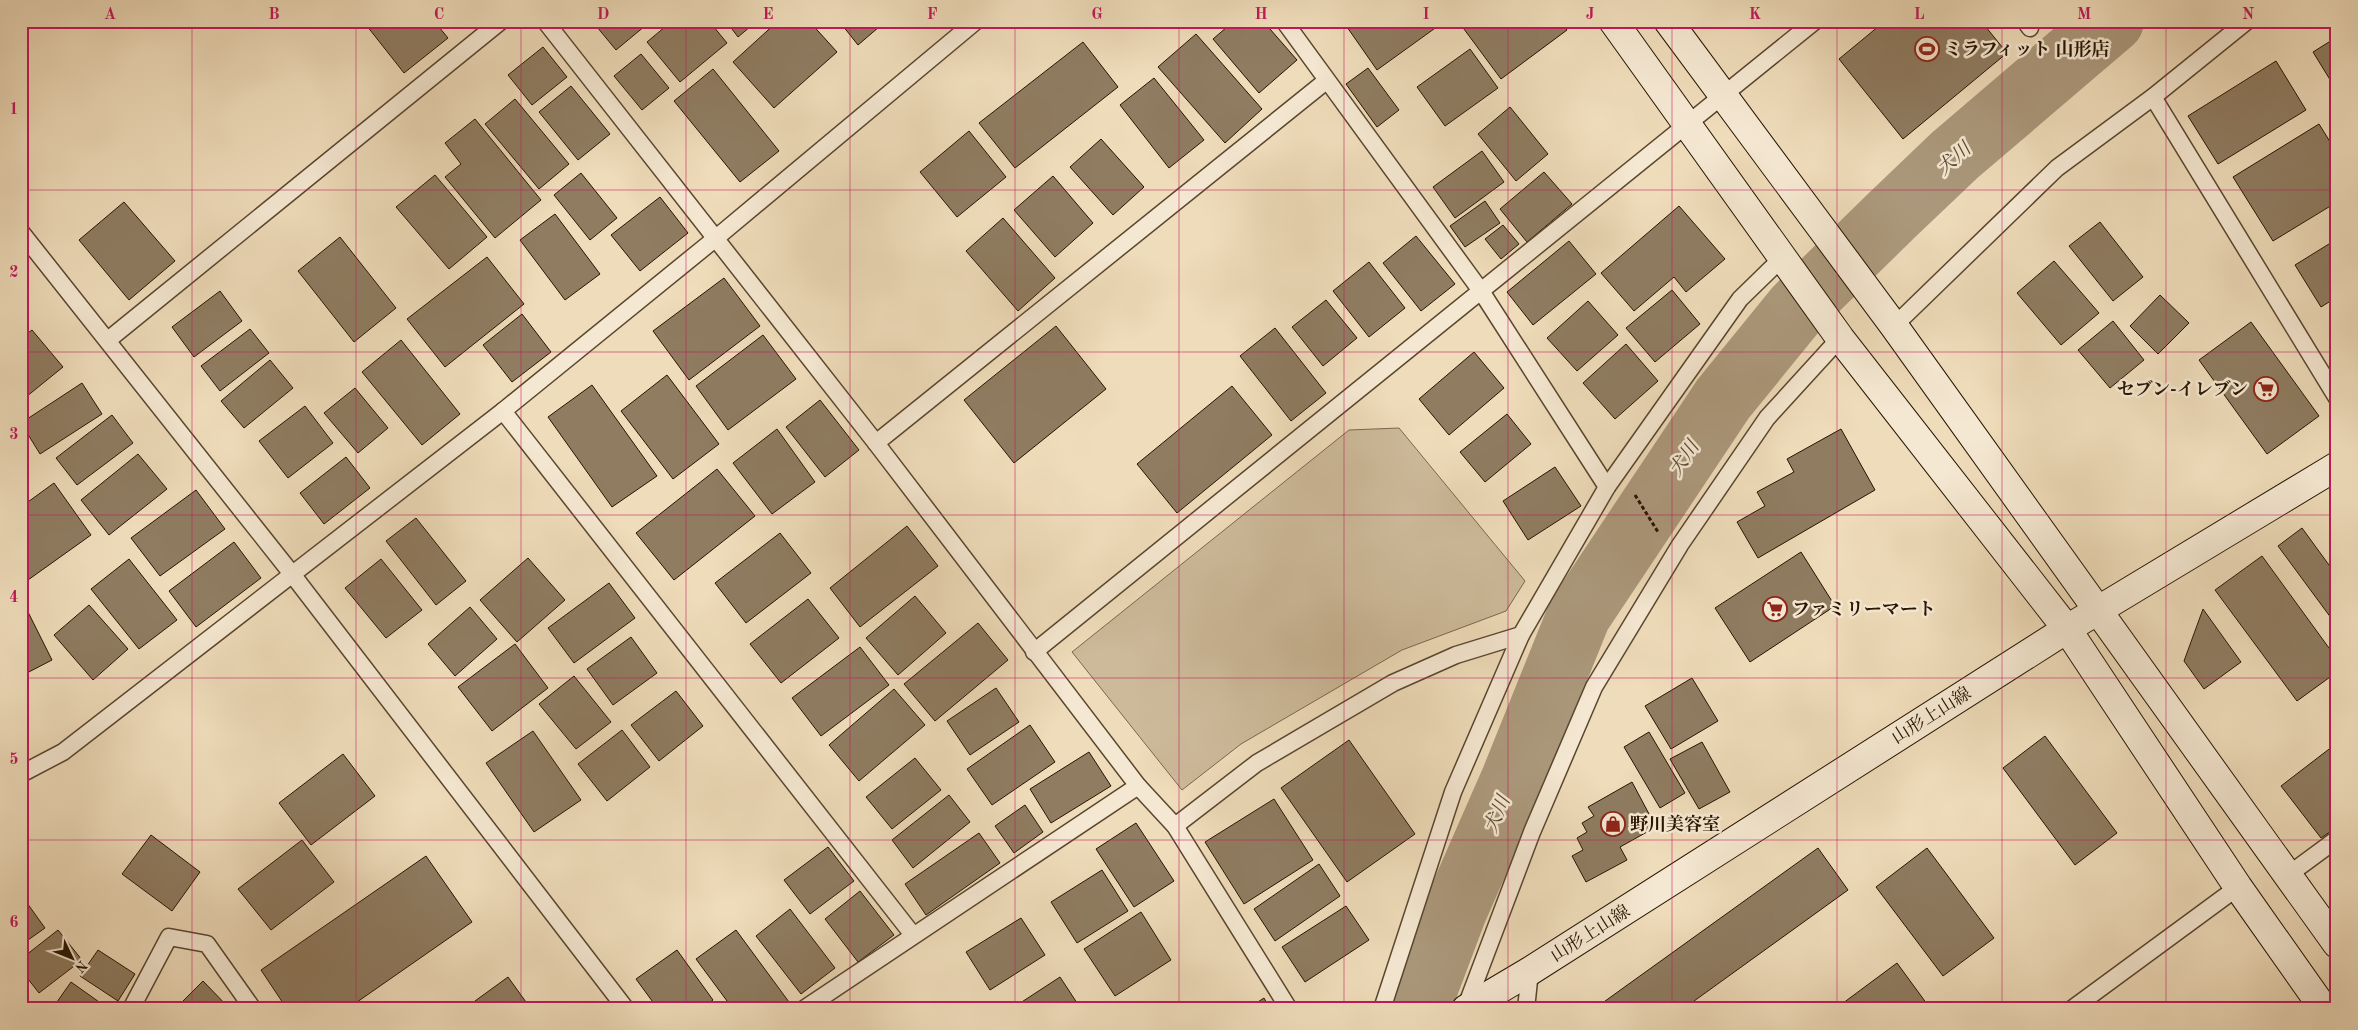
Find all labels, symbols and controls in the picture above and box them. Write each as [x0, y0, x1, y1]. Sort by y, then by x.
text: A [104, 7, 116, 23]
text: B [268, 7, 280, 23]
text: C [434, 7, 444, 23]
text: D [597, 7, 609, 23]
text: E [762, 7, 774, 23]
text: F [927, 7, 938, 23]
text: G [1091, 7, 1103, 23]
text: H [1254, 7, 1268, 23]
text: I [1422, 7, 1430, 23]
text: J [1586, 7, 1595, 23]
text: K [1749, 7, 1761, 23]
text: L [1914, 7, 1925, 23]
text: M [2077, 7, 2091, 23]
text: N [2242, 7, 2255, 23]
sports icon: ミラフィット 山形店 [1914, 36, 1940, 62]
place label: ミラフィット 山形店 [1944, 39, 2110, 59]
text: 1 [9, 102, 19, 118]
water label: 犬川 [1933, 137, 1977, 180]
text: 2 [9, 265, 19, 281]
supermarket icon: セブン-イレブン [2253, 376, 2279, 402]
place label: セブン-イレブン [2117, 379, 2248, 399]
text: 3 [9, 427, 19, 443]
water label: 犬川 [1665, 436, 1705, 480]
text: 4 [9, 590, 19, 606]
supermarket icon: ファミリーマート [1762, 596, 1788, 622]
place label: ファミリーマート [1792, 600, 1936, 619]
street label: 山形上山線 [1888, 683, 1974, 747]
text: 5 [9, 752, 19, 768]
water label: 犬川 [1480, 791, 1515, 836]
shop icon: 野川美容室 [1600, 811, 1626, 837]
place label: 野川美容室 [1630, 814, 1720, 834]
street label: 山形上山線 [1547, 901, 1633, 965]
text: 6 [9, 915, 19, 931]
north arrow [48, 932, 98, 982]
text: N [72, 957, 90, 975]

